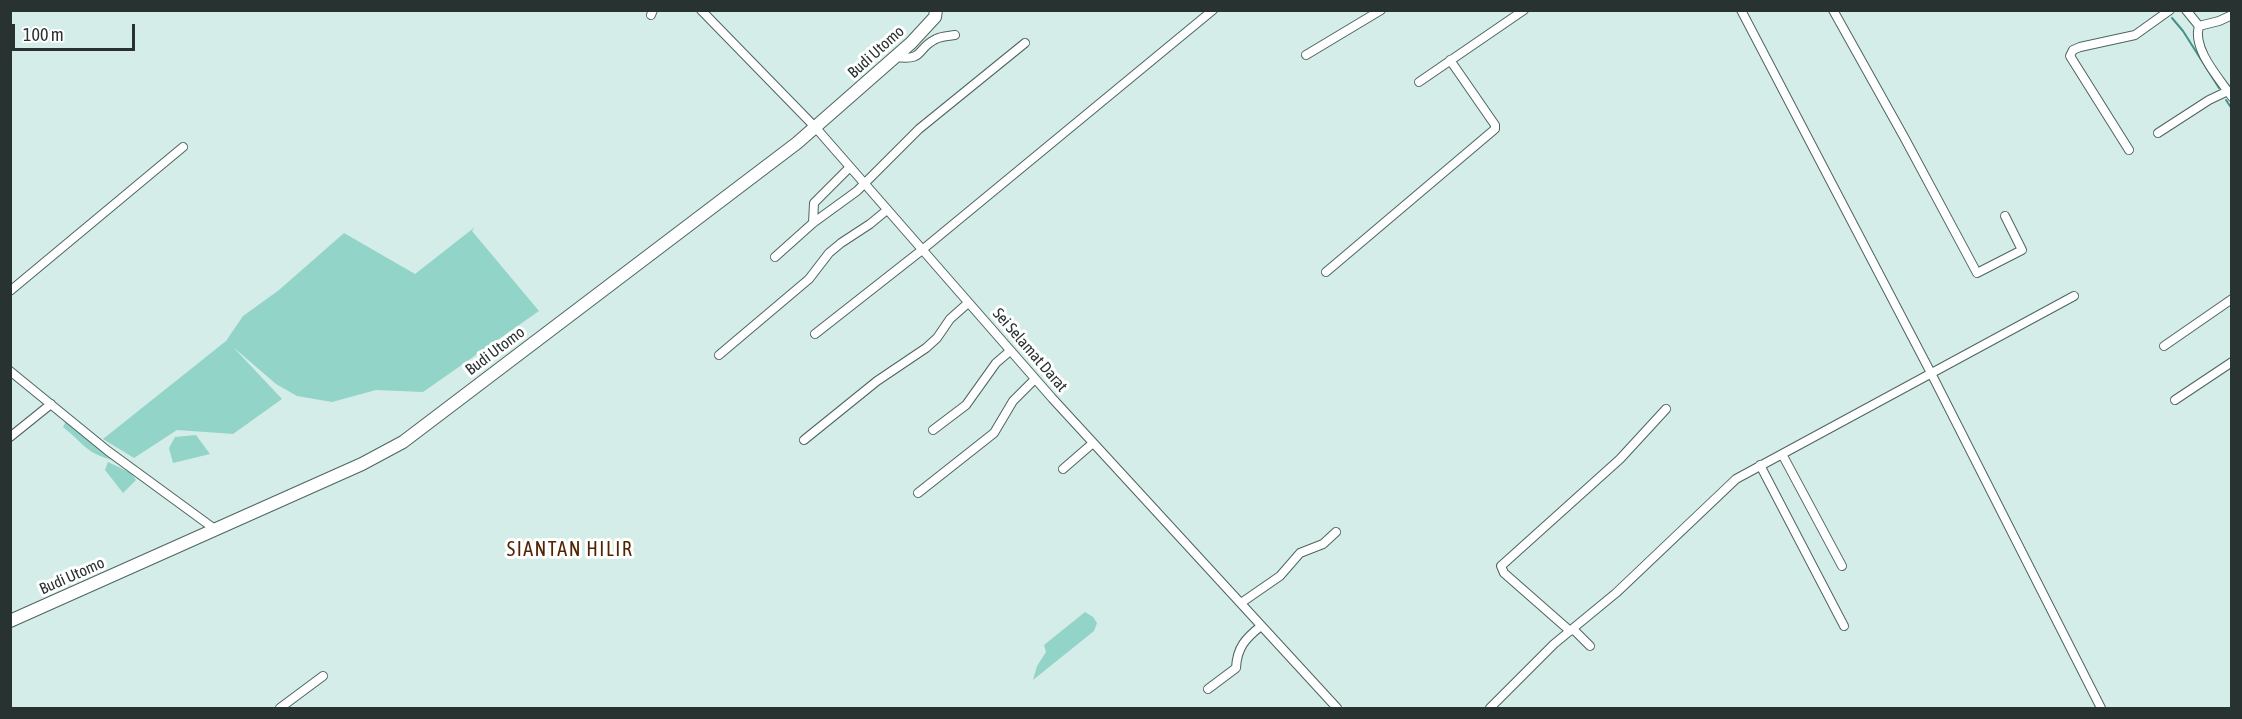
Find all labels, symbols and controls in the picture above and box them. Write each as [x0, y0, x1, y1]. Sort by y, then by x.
scale bar [15, 12, 138, 50]
street label: Budi Utomo [844, 22, 908, 82]
text: 100 m [23, 24, 64, 45]
street label: Sei Selamat Darat [989, 304, 1071, 396]
street label: Budi Utomo [462, 323, 528, 379]
district label: SIANTAN HILIR [507, 538, 633, 562]
street label: Budi Utomo [36, 553, 108, 599]

